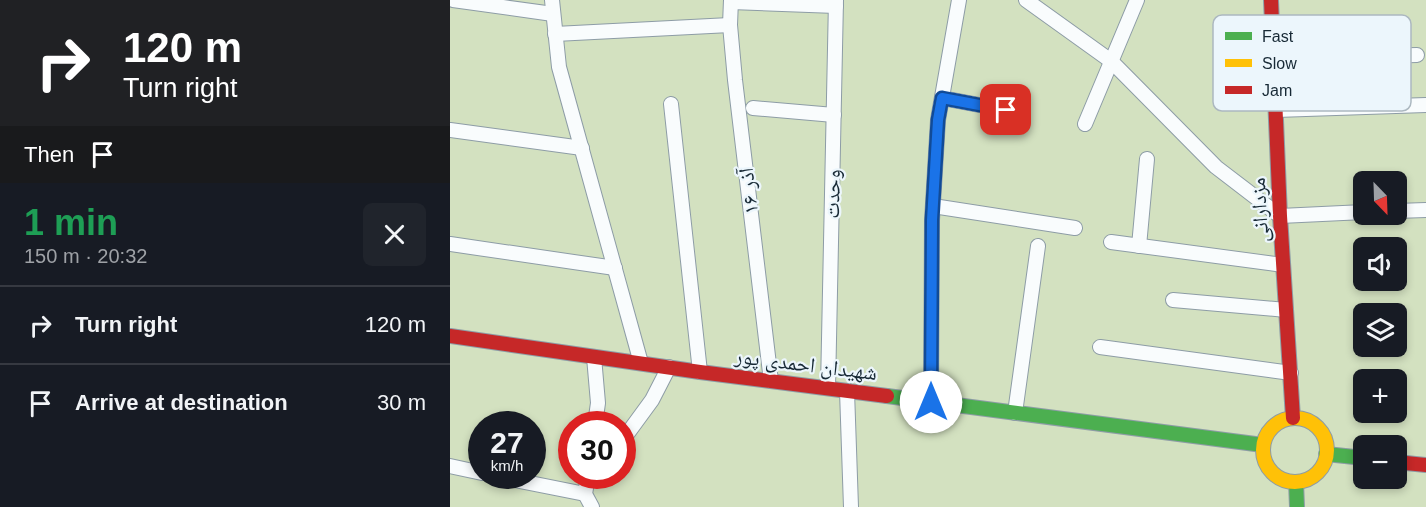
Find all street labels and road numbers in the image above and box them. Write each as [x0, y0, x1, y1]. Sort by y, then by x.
street label: ۱۶ آذر [734, 166, 762, 215]
street label: وحدت [820, 169, 844, 219]
street label: مزدارانی [1246, 177, 1274, 243]
street label: شهیدان احمدی پور [732, 344, 879, 385]

